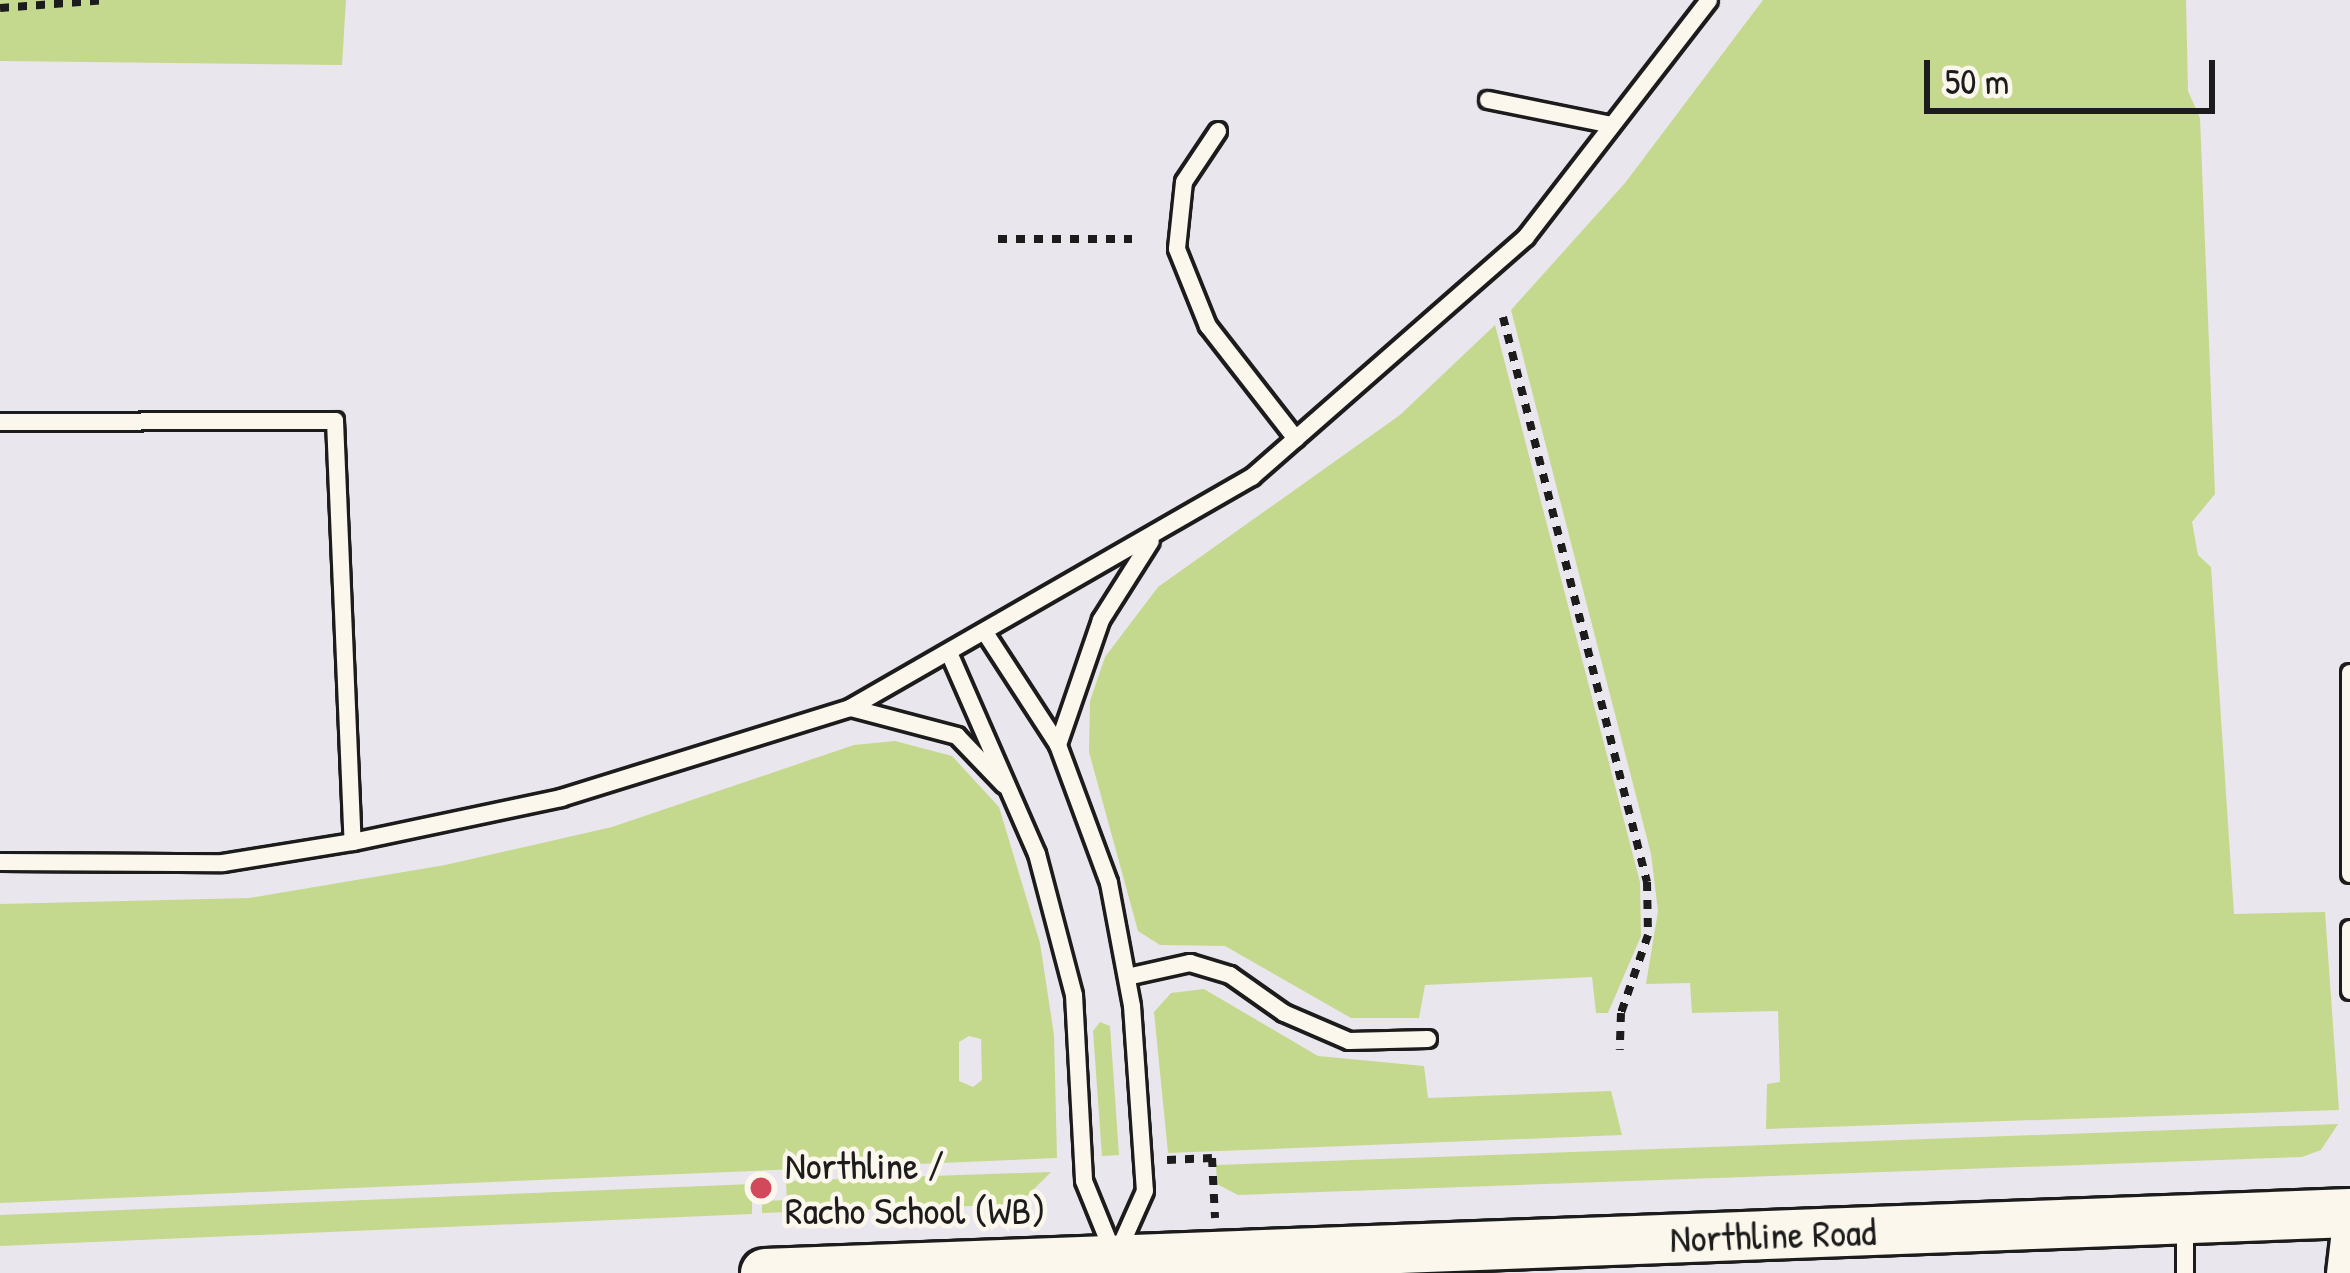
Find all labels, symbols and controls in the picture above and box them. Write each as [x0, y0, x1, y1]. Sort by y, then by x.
scale bar [1930, 36, 2221, 110]
text: 50 m [1945, 56, 2009, 105]
place label: Northline / Racho School (WB) [785, 1143, 1045, 1234]
marker: Northline / Racho School (WB) [748, 1175, 774, 1201]
street label: Northline Road [1669, 1208, 1877, 1262]

